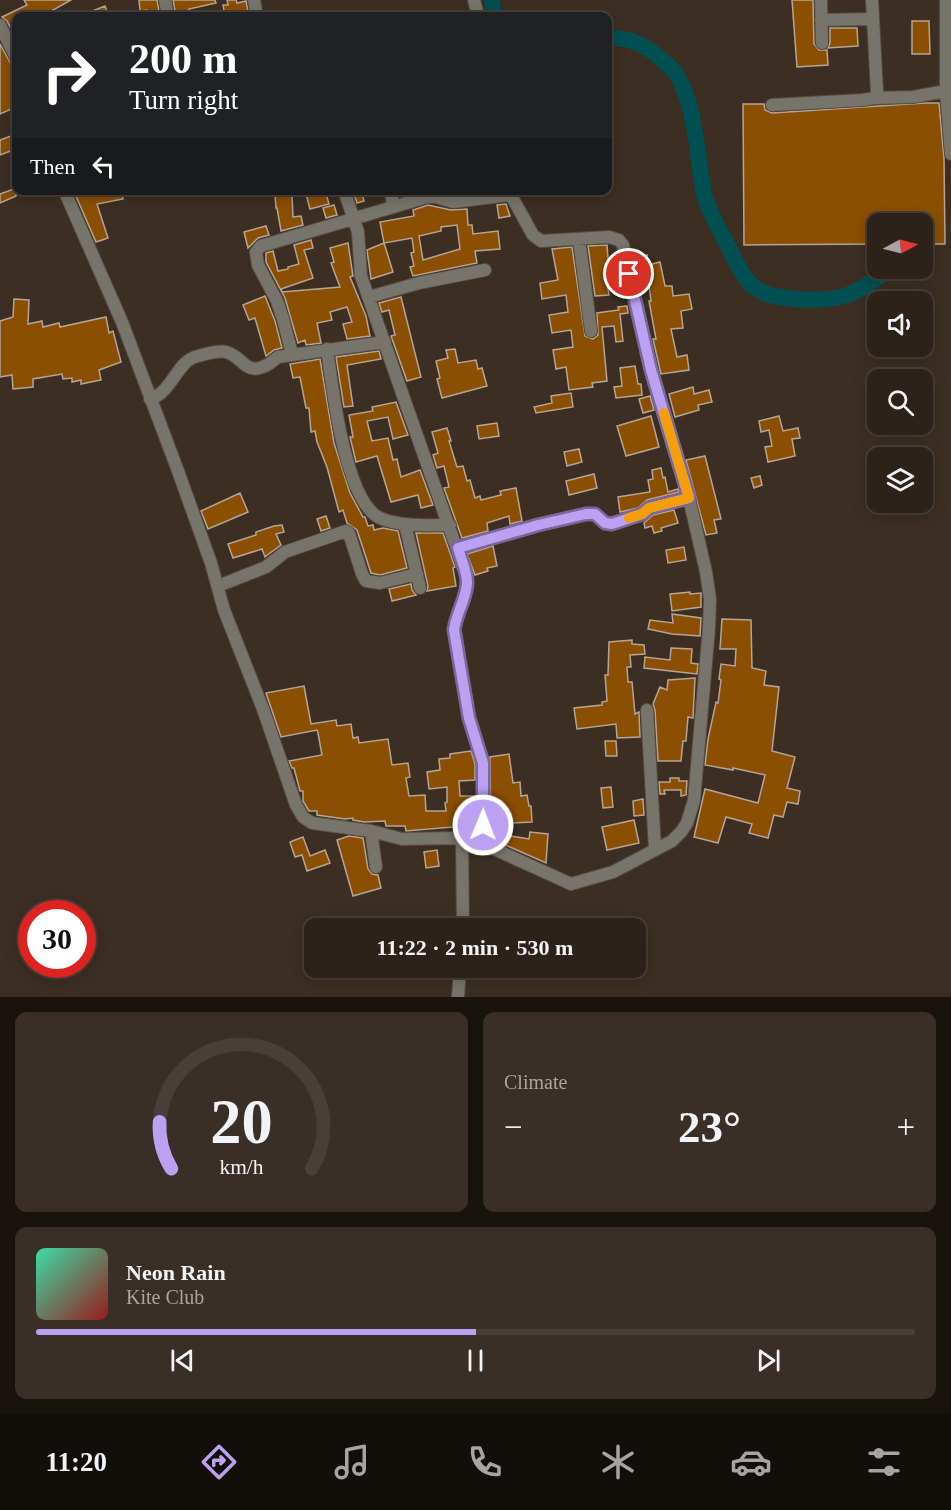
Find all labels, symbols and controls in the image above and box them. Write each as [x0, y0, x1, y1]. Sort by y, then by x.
icon: right [30, 36, 108, 114]
text: 200 m [129, 36, 238, 82]
text: Turn right [129, 85, 238, 115]
icon: left [87, 150, 120, 183]
text: Then [30, 154, 75, 179]
north arrow [867, 213, 933, 279]
map controls [867, 213, 933, 513]
pin [603, 248, 654, 299]
icon: arrive [612, 257, 645, 290]
button: sound [867, 291, 933, 357]
button: search [867, 369, 933, 435]
button: layers [867, 447, 933, 513]
position arrow [451, 793, 515, 857]
speed limit sign: 30 [18, 900, 96, 978]
text: 11:22 · 2 min · 530 m [377, 935, 573, 960]
text: Climate [504, 1071, 567, 1093]
text: 20 [210, 1087, 273, 1156]
text: 23° [678, 1102, 741, 1152]
text: − [504, 1109, 523, 1145]
text: + [896, 1109, 915, 1145]
text: km/h [219, 1155, 264, 1179]
text: Neon Rain [126, 1260, 226, 1285]
text: Kite Club [126, 1286, 204, 1308]
icon: previous [166, 1344, 199, 1377]
icon: pause [459, 1344, 492, 1377]
icon: next [752, 1344, 785, 1377]
icon: directions [198, 1441, 240, 1483]
icon: music [331, 1441, 373, 1483]
icon: phone [464, 1441, 506, 1483]
icon: climate [597, 1441, 639, 1483]
icon: car [730, 1441, 772, 1483]
icon: filters [863, 1441, 905, 1483]
text: 11:20 [46, 1447, 107, 1477]

